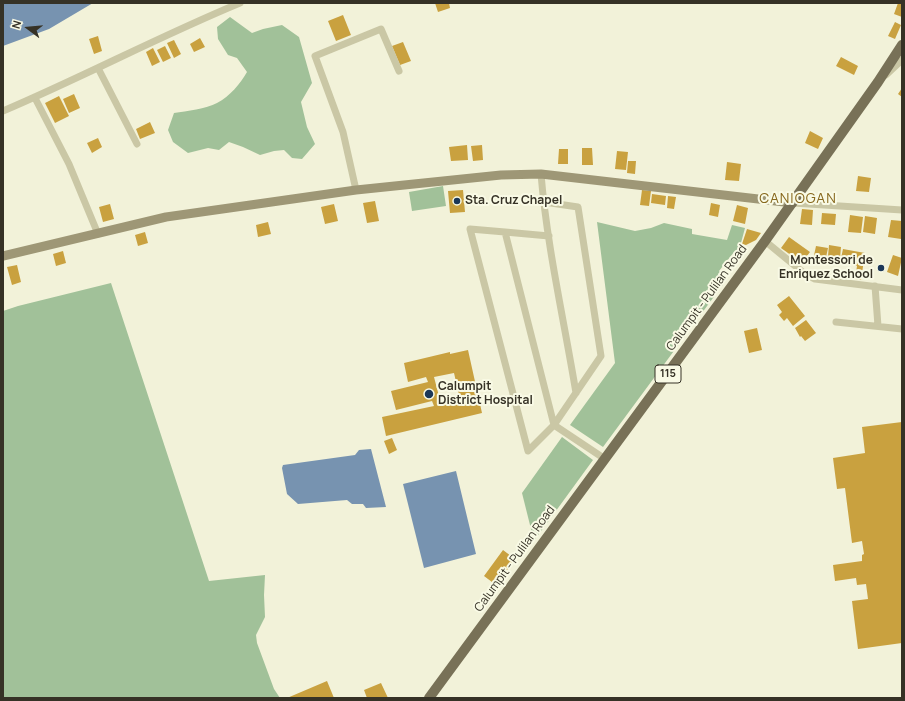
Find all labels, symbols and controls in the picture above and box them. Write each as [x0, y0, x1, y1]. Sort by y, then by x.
north arrow [8, 8, 48, 48]
text: N [8, 19, 24, 30]
district label: CANIOGAN [759, 191, 837, 207]
place label: Sta. Cruz Chapel [465, 194, 562, 208]
marker: Sta. Cruz Chapel [452, 196, 462, 206]
street label: Calumpit - Pulilan Road [664, 242, 750, 354]
place label: Montessori de Enriquez School [779, 254, 873, 282]
marker: Montessori de Enriquez School [876, 263, 886, 273]
road number: 115 [655, 365, 681, 383]
place label: Calumpit District Hospital [438, 380, 533, 408]
marker: Calumpit District Hospital [423, 388, 435, 400]
street label: Calumpit - Pulilan Road [472, 503, 558, 615]

